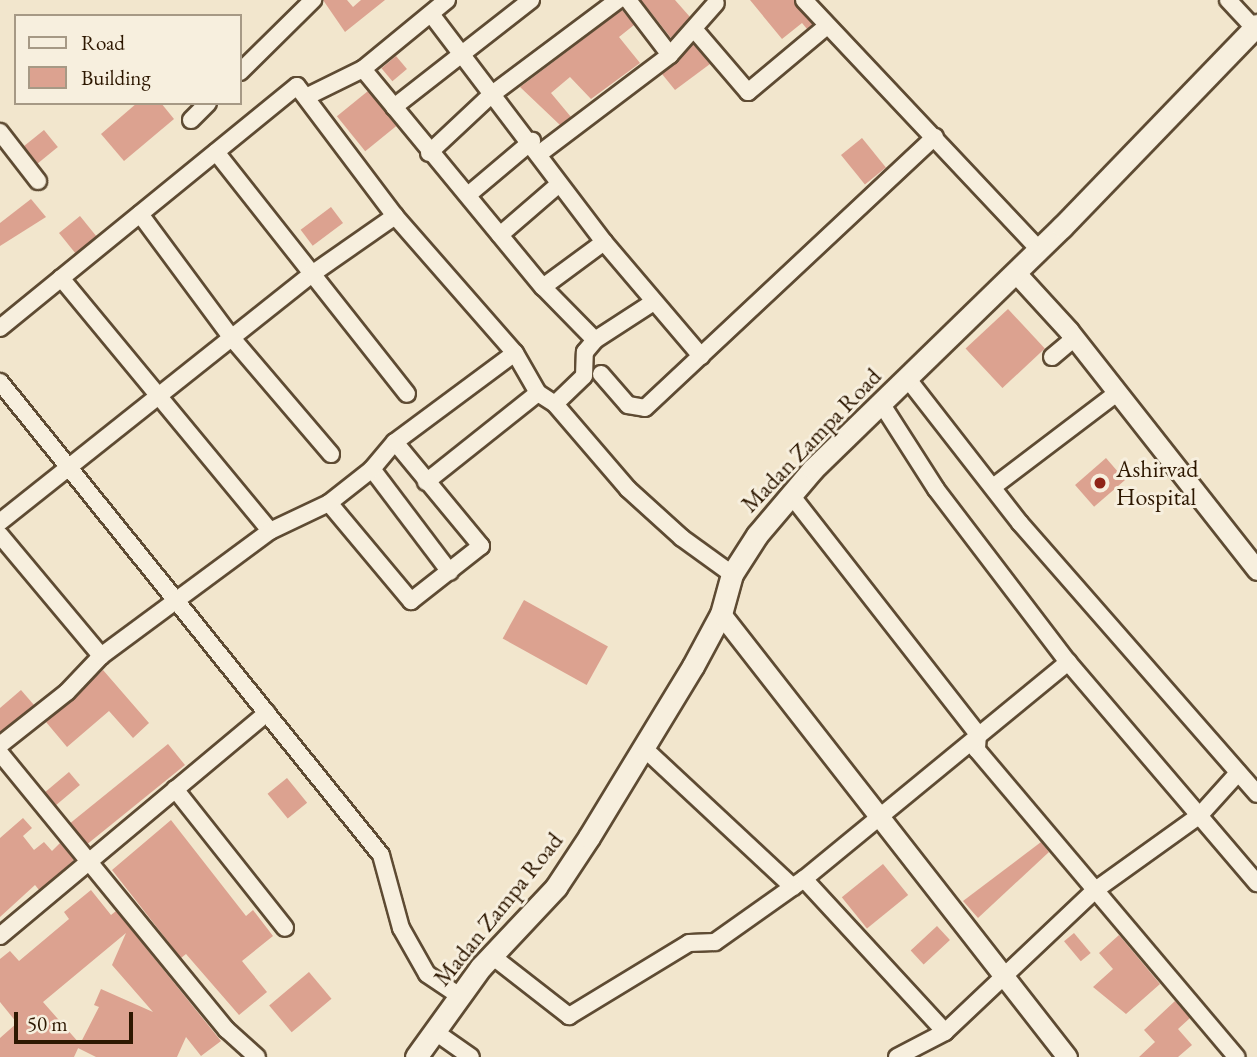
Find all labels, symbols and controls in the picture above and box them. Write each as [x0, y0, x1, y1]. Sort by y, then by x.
legend [14, 14, 242, 105]
text: Road [81, 29, 125, 56]
text: Building [81, 64, 151, 91]
street label: Madan Zampa Road [735, 362, 887, 518]
place label: Ashirvad Hospital [1116, 455, 1198, 511]
marker: Ashirvad Hospital [1090, 473, 1110, 493]
street label: Madan Zampa Road [427, 826, 569, 992]
scale bar [18, 998, 136, 1042]
text: 50 m [27, 1010, 68, 1037]

